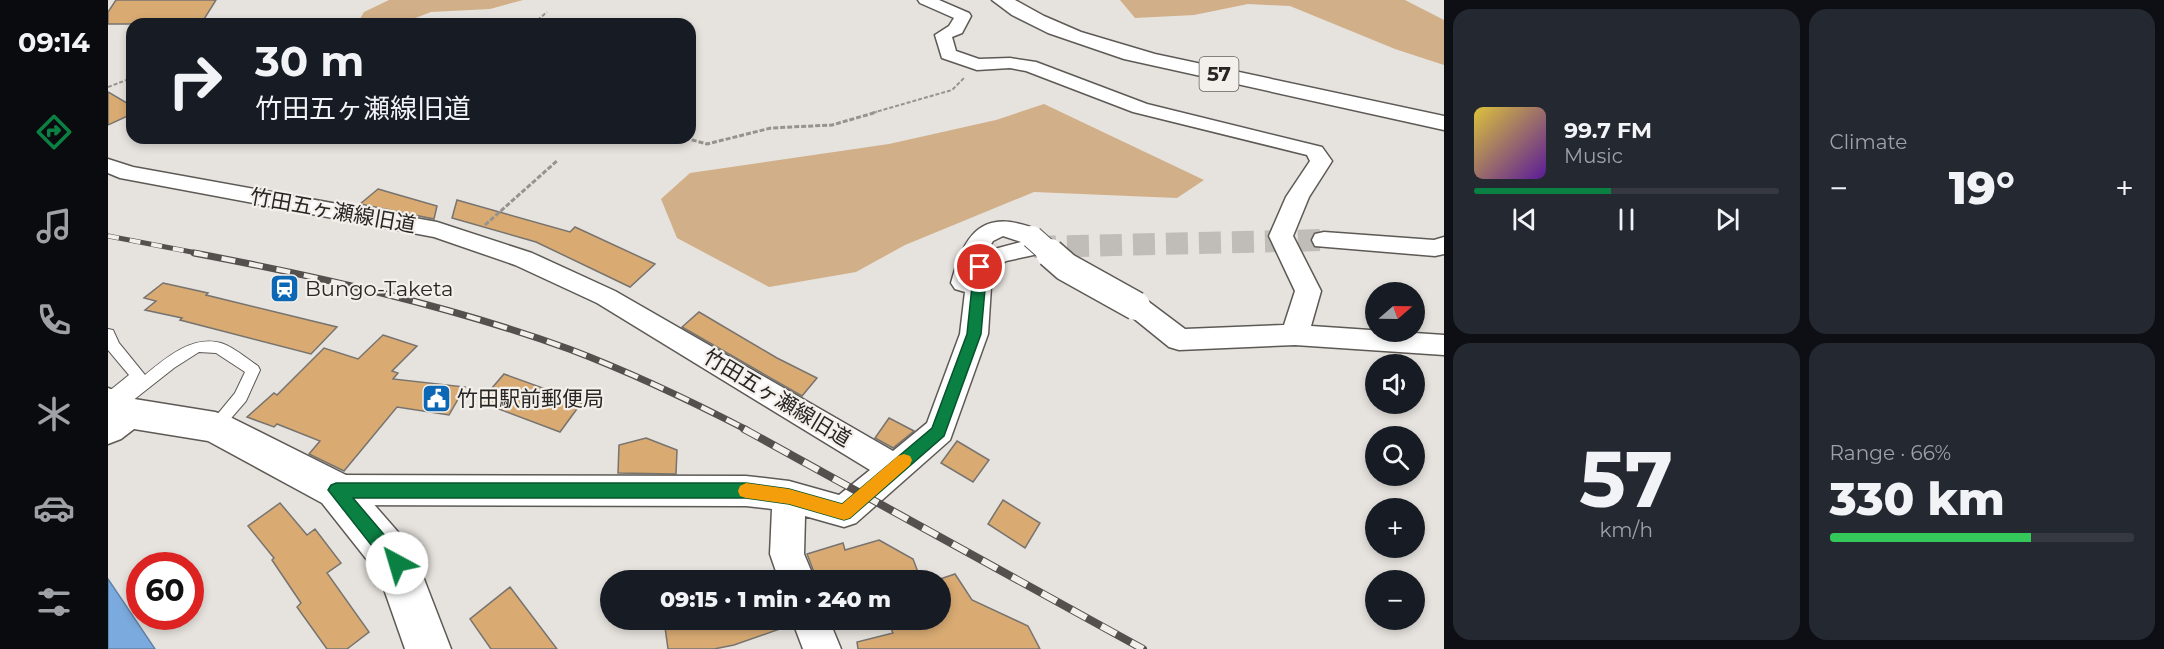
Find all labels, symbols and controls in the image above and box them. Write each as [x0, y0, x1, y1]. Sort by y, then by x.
text: 09:14 [18, 26, 90, 59]
text: 30 m [255, 35, 364, 87]
icon: right [156, 42, 234, 120]
road number: 57 [1200, 57, 1238, 91]
text: 竹田五ヶ瀬線旧道 [255, 92, 471, 125]
icon: directions [33, 111, 75, 153]
text: 99.7 FM [1564, 117, 1652, 144]
text: Climate [1830, 130, 1907, 154]
text: Music [1564, 144, 1623, 168]
text: 19° [1949, 160, 2015, 215]
text: − [1830, 168, 1848, 208]
text: + [2115, 168, 2134, 208]
street label: 竹田五ヶ瀬線旧道 [248, 184, 418, 237]
icon: previous [1508, 203, 1541, 236]
icon: pause [1610, 203, 1643, 236]
icon: next [1711, 203, 1744, 236]
icon: music [33, 205, 75, 247]
pin [954, 241, 1005, 292]
icon: arrive [963, 250, 996, 283]
station icon: Bungo-Taketa [268, 273, 300, 305]
place label: Bungo-Taketa [305, 276, 453, 301]
north arrow [1365, 282, 1425, 342]
map controls [1365, 282, 1425, 630]
icon: phone [33, 299, 75, 341]
street label: 竹田五ヶ瀬線旧道 [699, 344, 856, 452]
button: sound [1365, 354, 1425, 414]
public building icon: 竹田駅前郵便局 [420, 383, 452, 415]
place label: 竹田駅前郵便局 [457, 386, 604, 411]
icon: climate [33, 393, 75, 435]
button: search [1365, 426, 1425, 486]
text: 57 [1579, 431, 1673, 527]
text: Range · 66% [1830, 441, 1951, 465]
text: 330 km [1830, 471, 2005, 526]
icon: car [33, 487, 75, 529]
button: + [1365, 498, 1425, 558]
text: km/h [1600, 518, 1653, 542]
position arrow [365, 531, 429, 595]
speed limit sign: 60 [126, 552, 204, 630]
button: − [1365, 570, 1425, 630]
icon: filters [33, 581, 75, 623]
text: 09:15 · 1 min · 240 m [660, 586, 891, 613]

